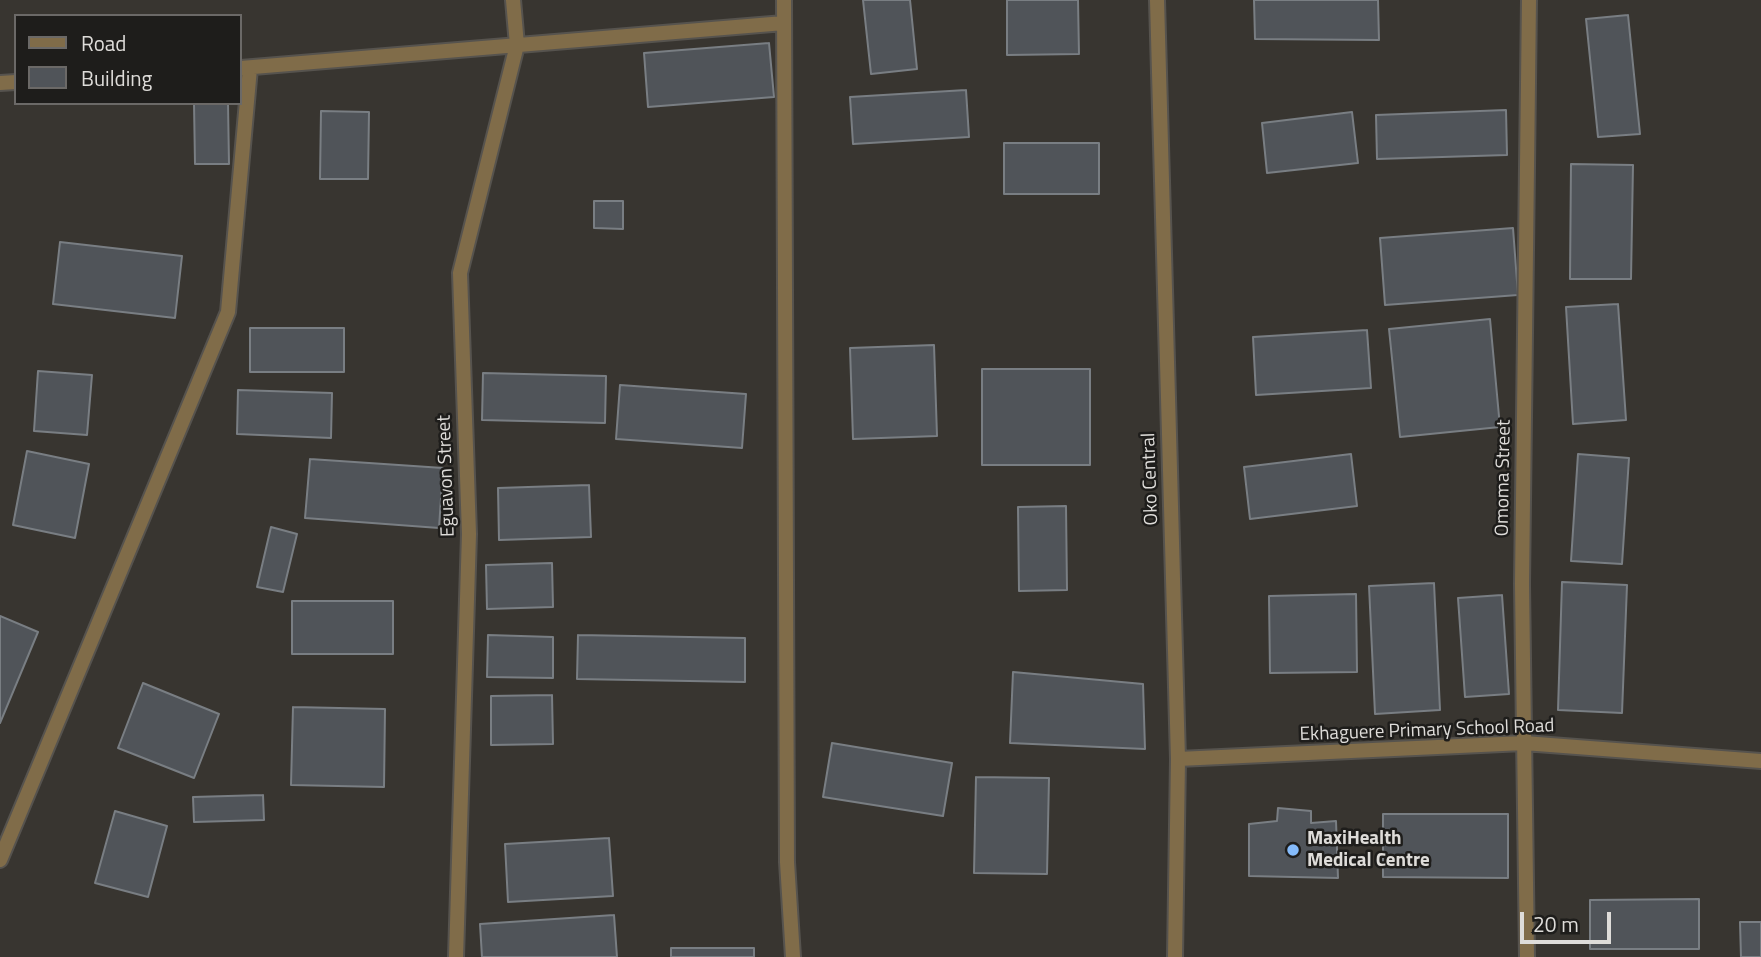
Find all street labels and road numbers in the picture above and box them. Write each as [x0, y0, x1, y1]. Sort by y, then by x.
street label: Eguavon Street [433, 415, 461, 537]
street label: Omoma Street [1492, 419, 1516, 537]
street label: Oko Central [1138, 432, 1164, 526]
street label: Ekhaguere Primary School Road [1299, 715, 1555, 747]

